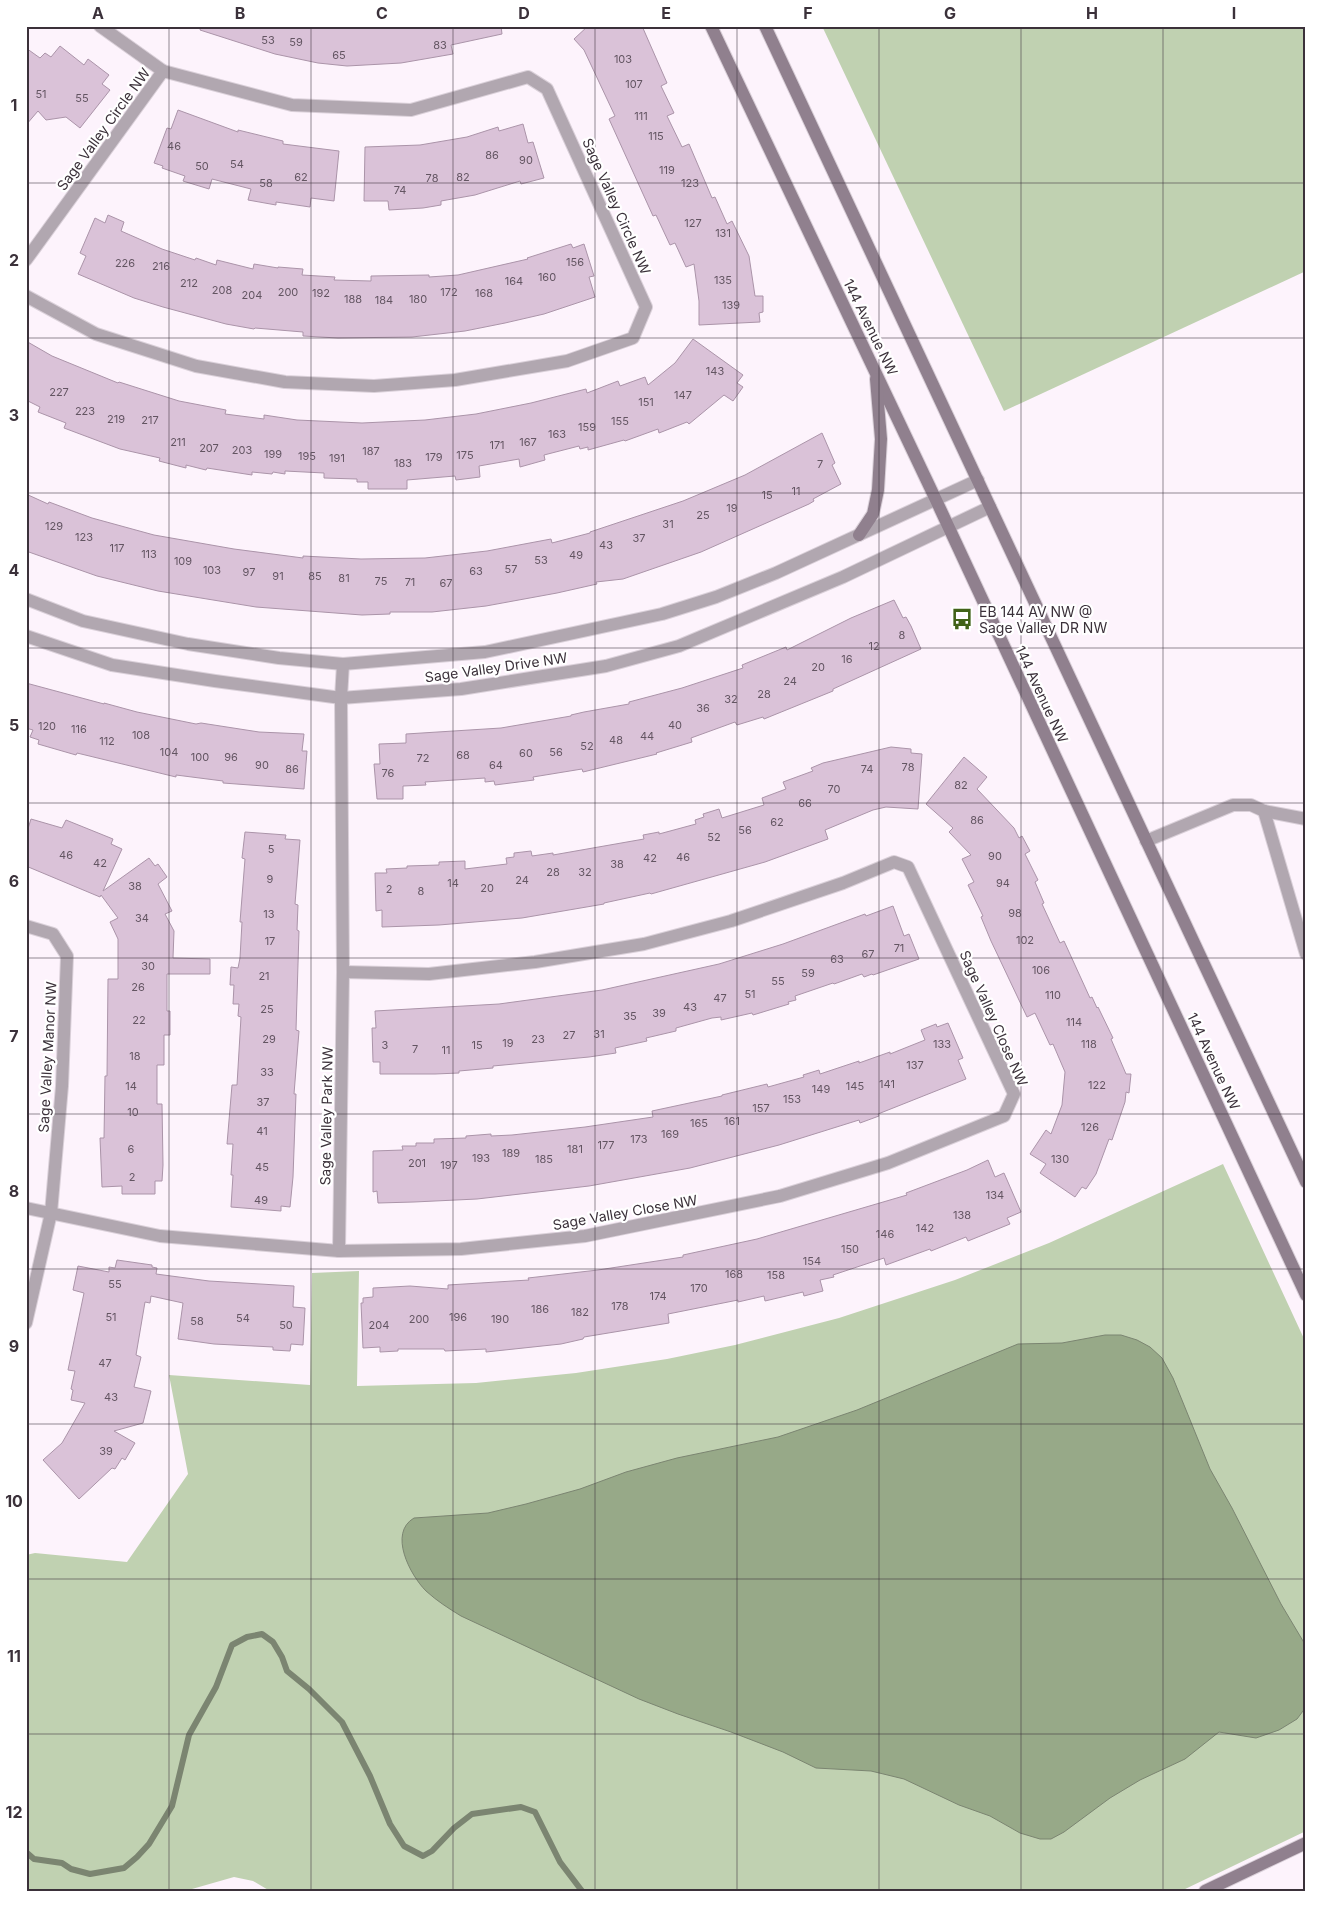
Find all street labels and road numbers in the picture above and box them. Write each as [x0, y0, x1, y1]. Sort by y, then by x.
street label: Sage Valley Circle NW [53, 64, 153, 194]
street label: Sage Valley Circle NW [579, 135, 655, 277]
street label: 144 Avenue NW [840, 276, 902, 378]
street label: 144 Avenue NW [1012, 643, 1072, 745]
street label: Sage Valley Drive NW [424, 649, 569, 685]
street label: Sage Valley Close NW [956, 948, 1032, 1089]
street label: Sage Valley Manor NW [35, 981, 59, 1133]
street label: 144 Avenue NW [1184, 1010, 1244, 1112]
street label: Sage Valley Park NW [316, 1046, 336, 1186]
street label: Sage Valley Close NW [551, 1191, 699, 1233]

